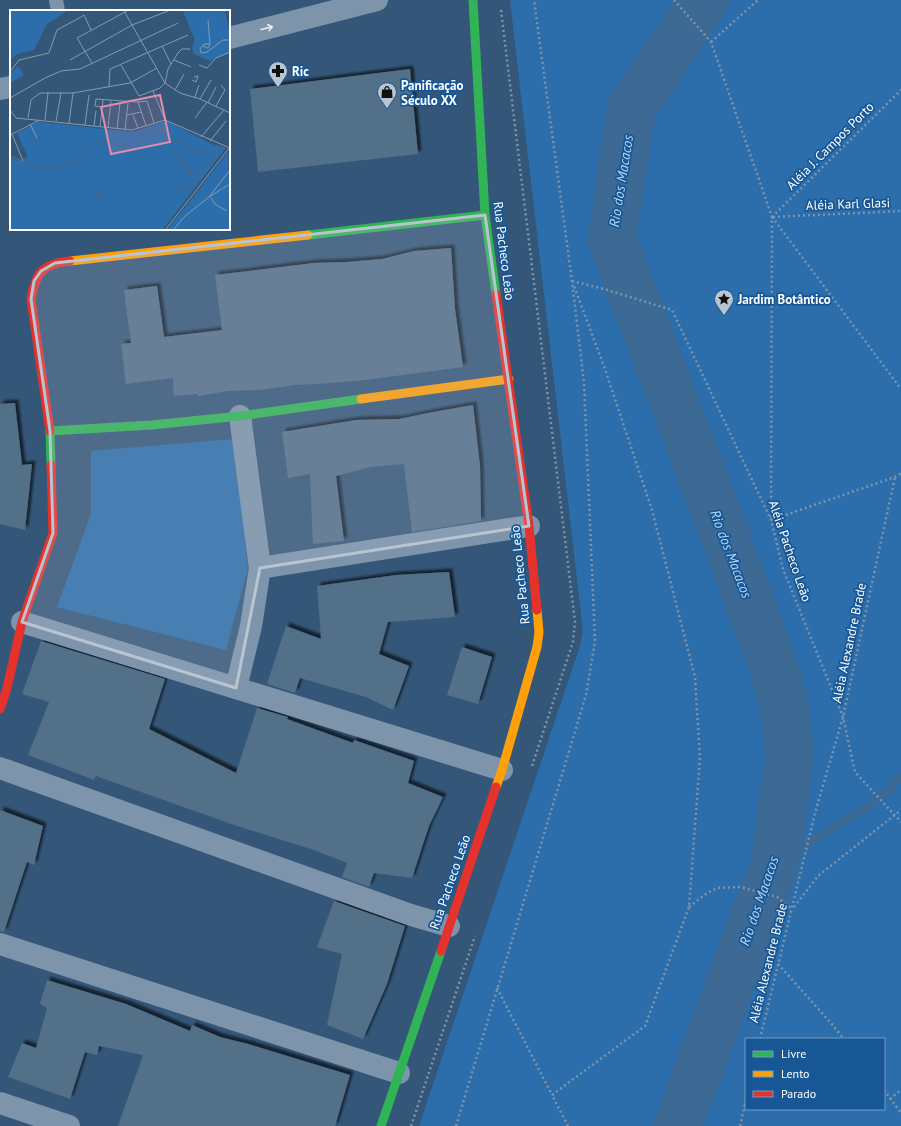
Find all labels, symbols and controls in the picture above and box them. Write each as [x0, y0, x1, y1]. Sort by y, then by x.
inset map [10, 10, 230, 230]
one-way arrow [260, 24, 273, 31]
pharmacy icon: Ric [267, 60, 289, 88]
place label: Ric [292, 63, 309, 80]
place label: Panificação Século XX [401, 77, 463, 109]
shop icon: Panificação Século XX [376, 81, 398, 109]
street label: Aléia J. Campos Porto [782, 98, 878, 194]
water label: Rio dos Macacos [605, 133, 637, 228]
street label: Aléia Karl Glasi [806, 194, 890, 214]
street label: Rua Pacheco Leão [490, 201, 518, 301]
place icon: Jardim Botântico [713, 288, 735, 316]
place label: Jardim Botântico [737, 291, 831, 308]
street label: Aléia Pacheco Leão [765, 498, 815, 604]
water label: Rio dos Macacos [706, 507, 756, 601]
street label: Rua Pacheco Leão [506, 525, 534, 625]
street label: Aléia Alexandre Brade [828, 581, 870, 705]
street label: Rua Pacheco Leão [426, 832, 474, 932]
water label: Rio dos Macacos [735, 854, 783, 948]
street label: Aléia Alexandre Brade [745, 902, 791, 1024]
legend [745, 1038, 885, 1110]
text: Livre [781, 1046, 806, 1061]
text: Lento [781, 1066, 810, 1081]
text: Parado [781, 1086, 816, 1101]

